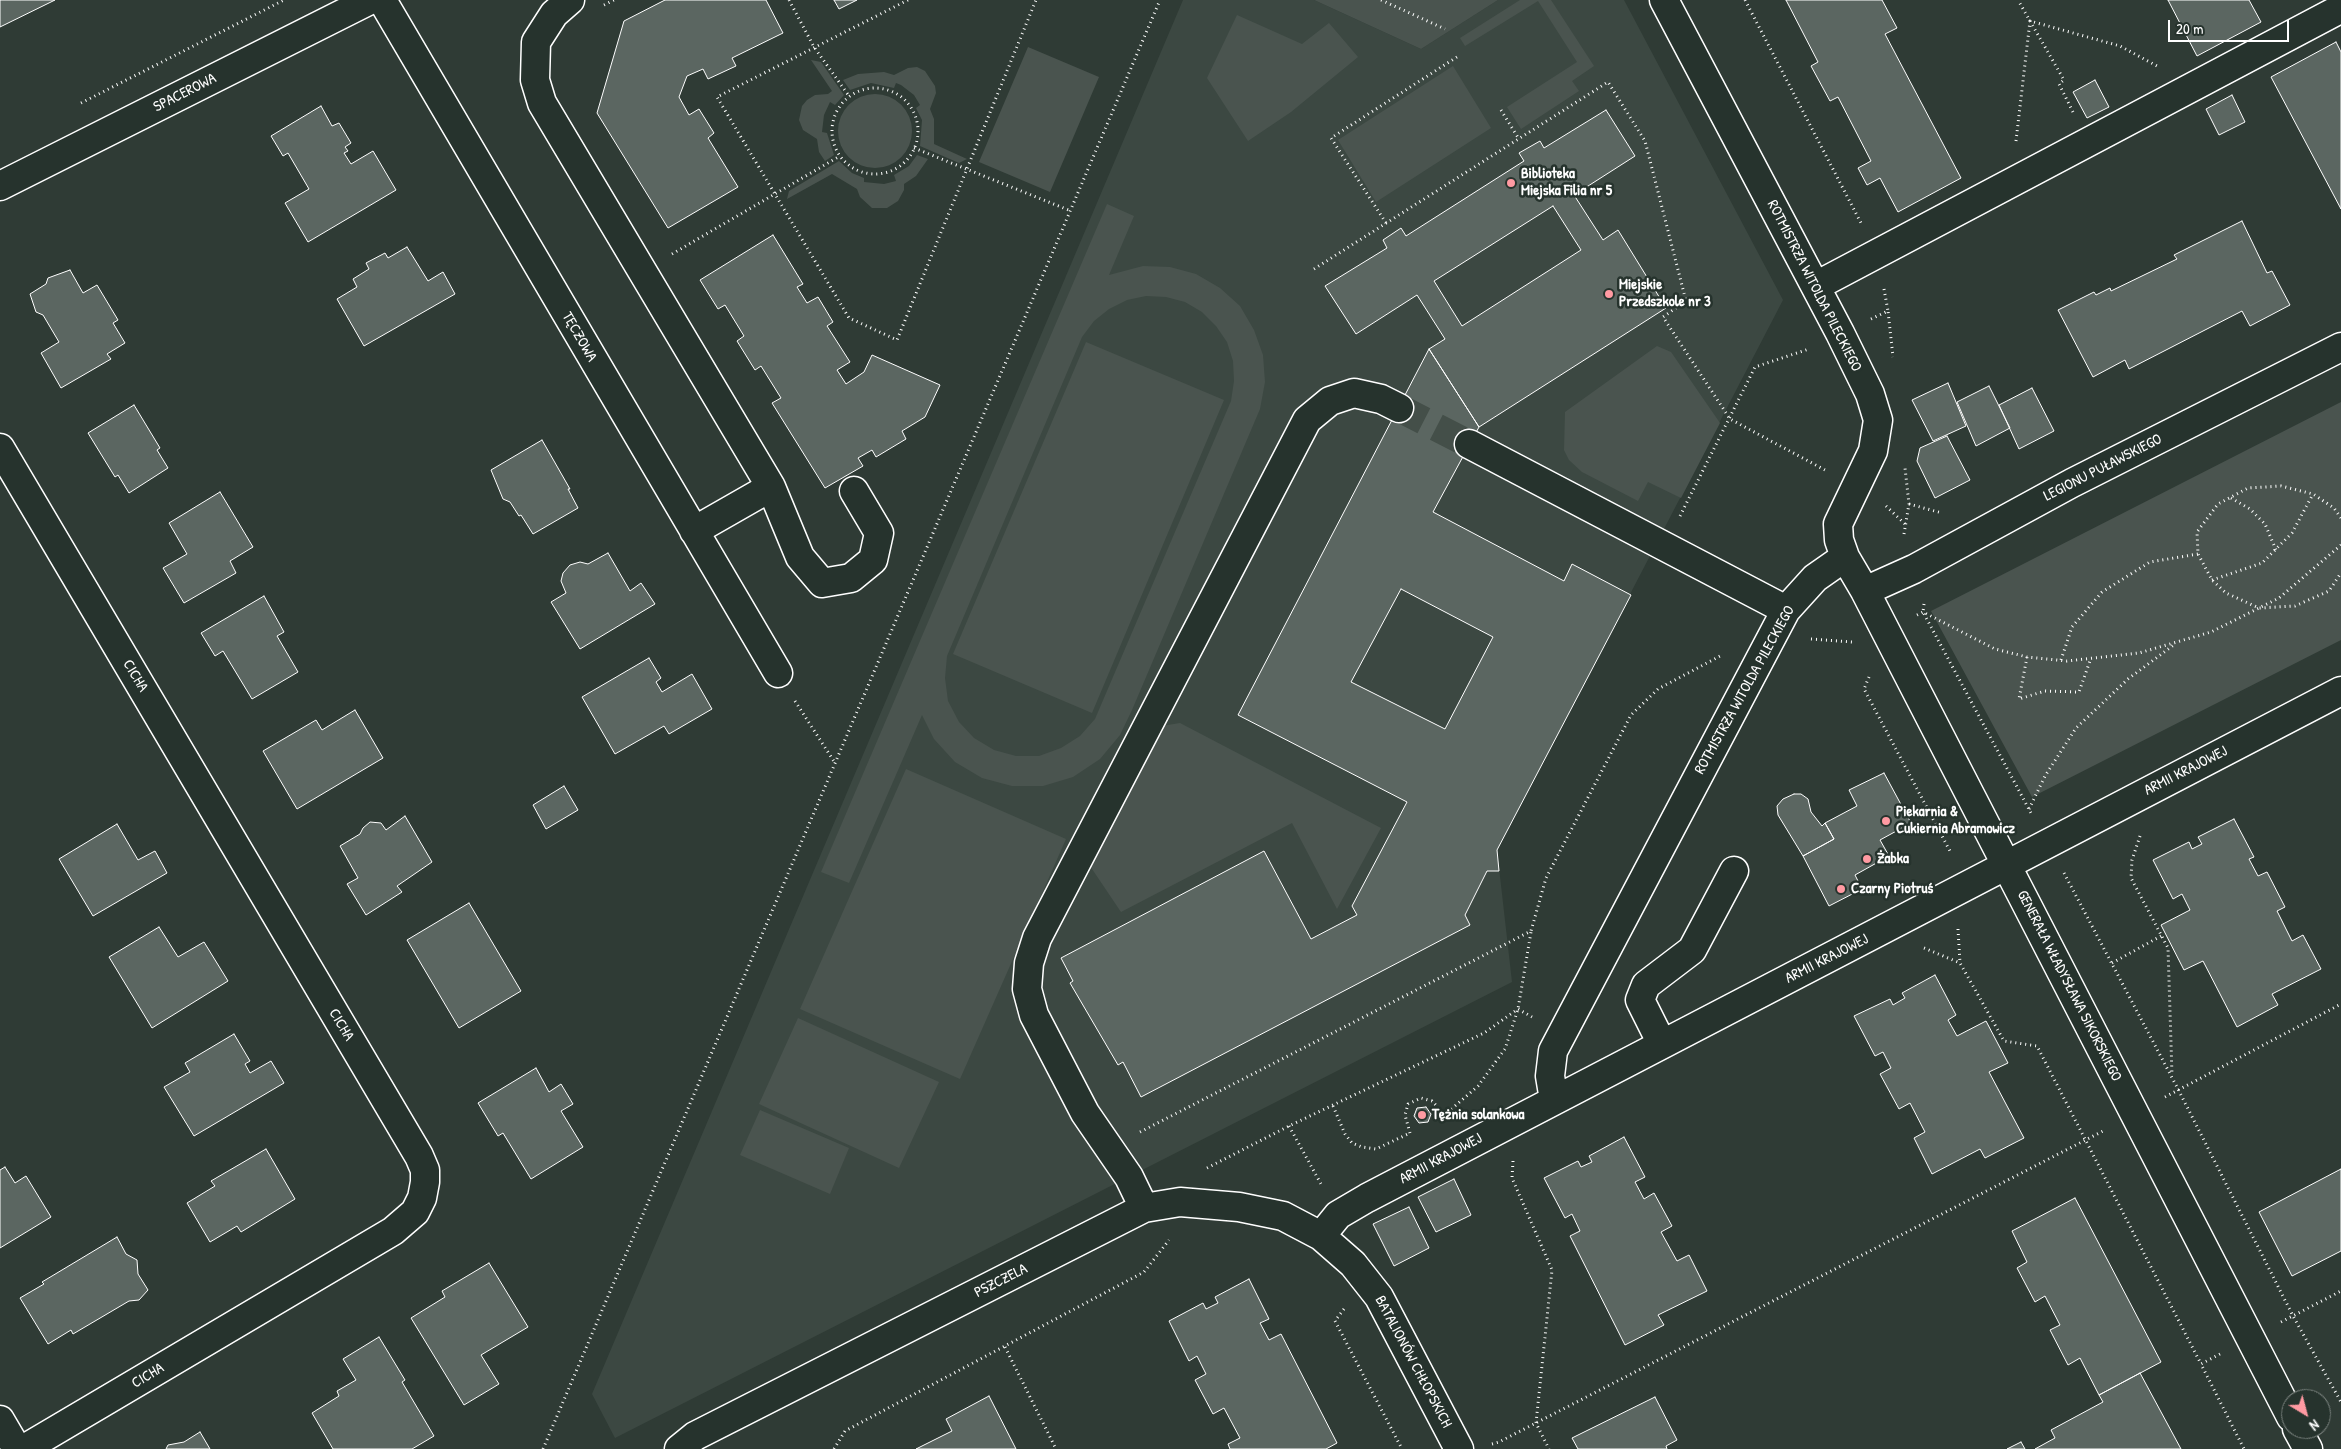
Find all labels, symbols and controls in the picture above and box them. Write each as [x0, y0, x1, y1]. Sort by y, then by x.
scale bar [2171, 10, 2292, 42]
text: 20 m [2176, 18, 2203, 39]
street label: SPACEROWA [151, 70, 219, 116]
place label: Biblioteka Miejska Filia nr 5 [1521, 165, 1612, 200]
marker: Biblioteka Miejska Filia nr 5 [1505, 177, 1517, 189]
street label: ROTMISTRZA WITOLDA PILECKIEGO [1763, 197, 1865, 375]
place label: Miejskie Przedszkole nr 3 [1619, 276, 1711, 311]
marker: Miejskie Przedszkole nr 3 [1603, 288, 1615, 300]
street label: TĘCZOWA [558, 309, 600, 365]
street label: LEGIONU PUŁAWSKIEGO [2041, 430, 2165, 506]
street label: ROTMISTRZA WITOLDA PILECKIEGO [1691, 603, 1799, 777]
street label: CICHA [118, 657, 152, 695]
street label: ARMII KRAJOWEJ [2141, 742, 2231, 800]
place label: Piekarnia & Cukiernia Abramowicz [1896, 803, 2015, 838]
marker: Piekarnia & Cukiernia Abramowicz [1880, 815, 1892, 827]
place label: Żabka [1877, 850, 1909, 868]
marker: Żabka [1861, 853, 1873, 865]
place label: Czarny Piotruś [1851, 880, 1933, 898]
marker: Czarny Piotruś [1835, 883, 1847, 895]
street label: GENERAŁA WŁADYSŁAWA SIKORSKIEGO [2013, 887, 2125, 1085]
street label: ARMII KRAJOWEJ [1782, 930, 1872, 988]
street label: CICHA [324, 1006, 358, 1044]
place label: Tężnia solankowa [1432, 1106, 1524, 1124]
marker: Tężnia solankowa [1416, 1109, 1428, 1121]
street label: ARMII KRAJOWEJ [1397, 1130, 1485, 1188]
street label: PSZCZELA [971, 1260, 1031, 1302]
street label: BATALIONÓW CHŁOPSKICH [1371, 1293, 1455, 1431]
street label: CICHA [129, 1359, 167, 1393]
north arrow [2281, 1389, 2331, 1439]
text: N [2306, 1416, 2323, 1435]

